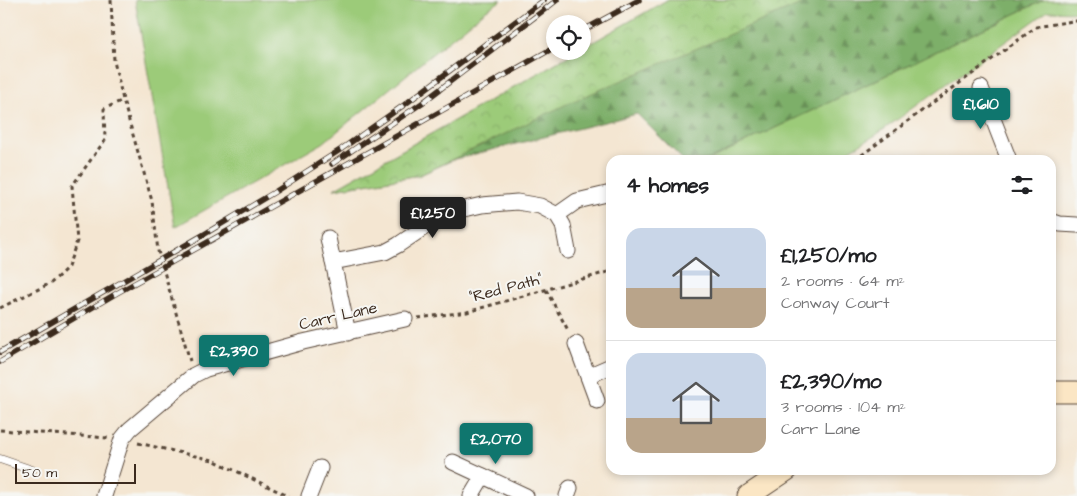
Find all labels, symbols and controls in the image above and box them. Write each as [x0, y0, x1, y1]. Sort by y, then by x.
map controls [546, 15, 591, 60]
button: locate [546, 15, 591, 60]
pin: £1,610 [940, 88, 1022, 130]
text: £1,610 [963, 93, 999, 115]
text: 4 homes [626, 171, 709, 200]
icon: filters [1008, 171, 1036, 199]
pin: £1,250 [392, 196, 474, 239]
text: £1,250 [411, 202, 455, 224]
text: £1,250/mo [781, 241, 877, 270]
icon: home [666, 248, 726, 308]
street label: "Red Path" [467, 268, 545, 308]
text: 2 rooms · 64 m² [781, 270, 905, 292]
text: Conway Court [781, 292, 889, 314]
street label: Carr Lane [297, 296, 379, 336]
pin: £2,390 [193, 334, 275, 377]
text: £2,390 [210, 340, 258, 362]
text: £2,390/mo [781, 367, 882, 396]
icon: home [666, 373, 726, 433]
text: 3 rooms · 104 m² [781, 396, 906, 418]
text: Carr Lane [781, 418, 860, 440]
pin: £2,070 [455, 422, 537, 465]
text: £2,070 [471, 428, 521, 450]
scale bar [15, 461, 136, 484]
text: 50 m [22, 463, 57, 483]

